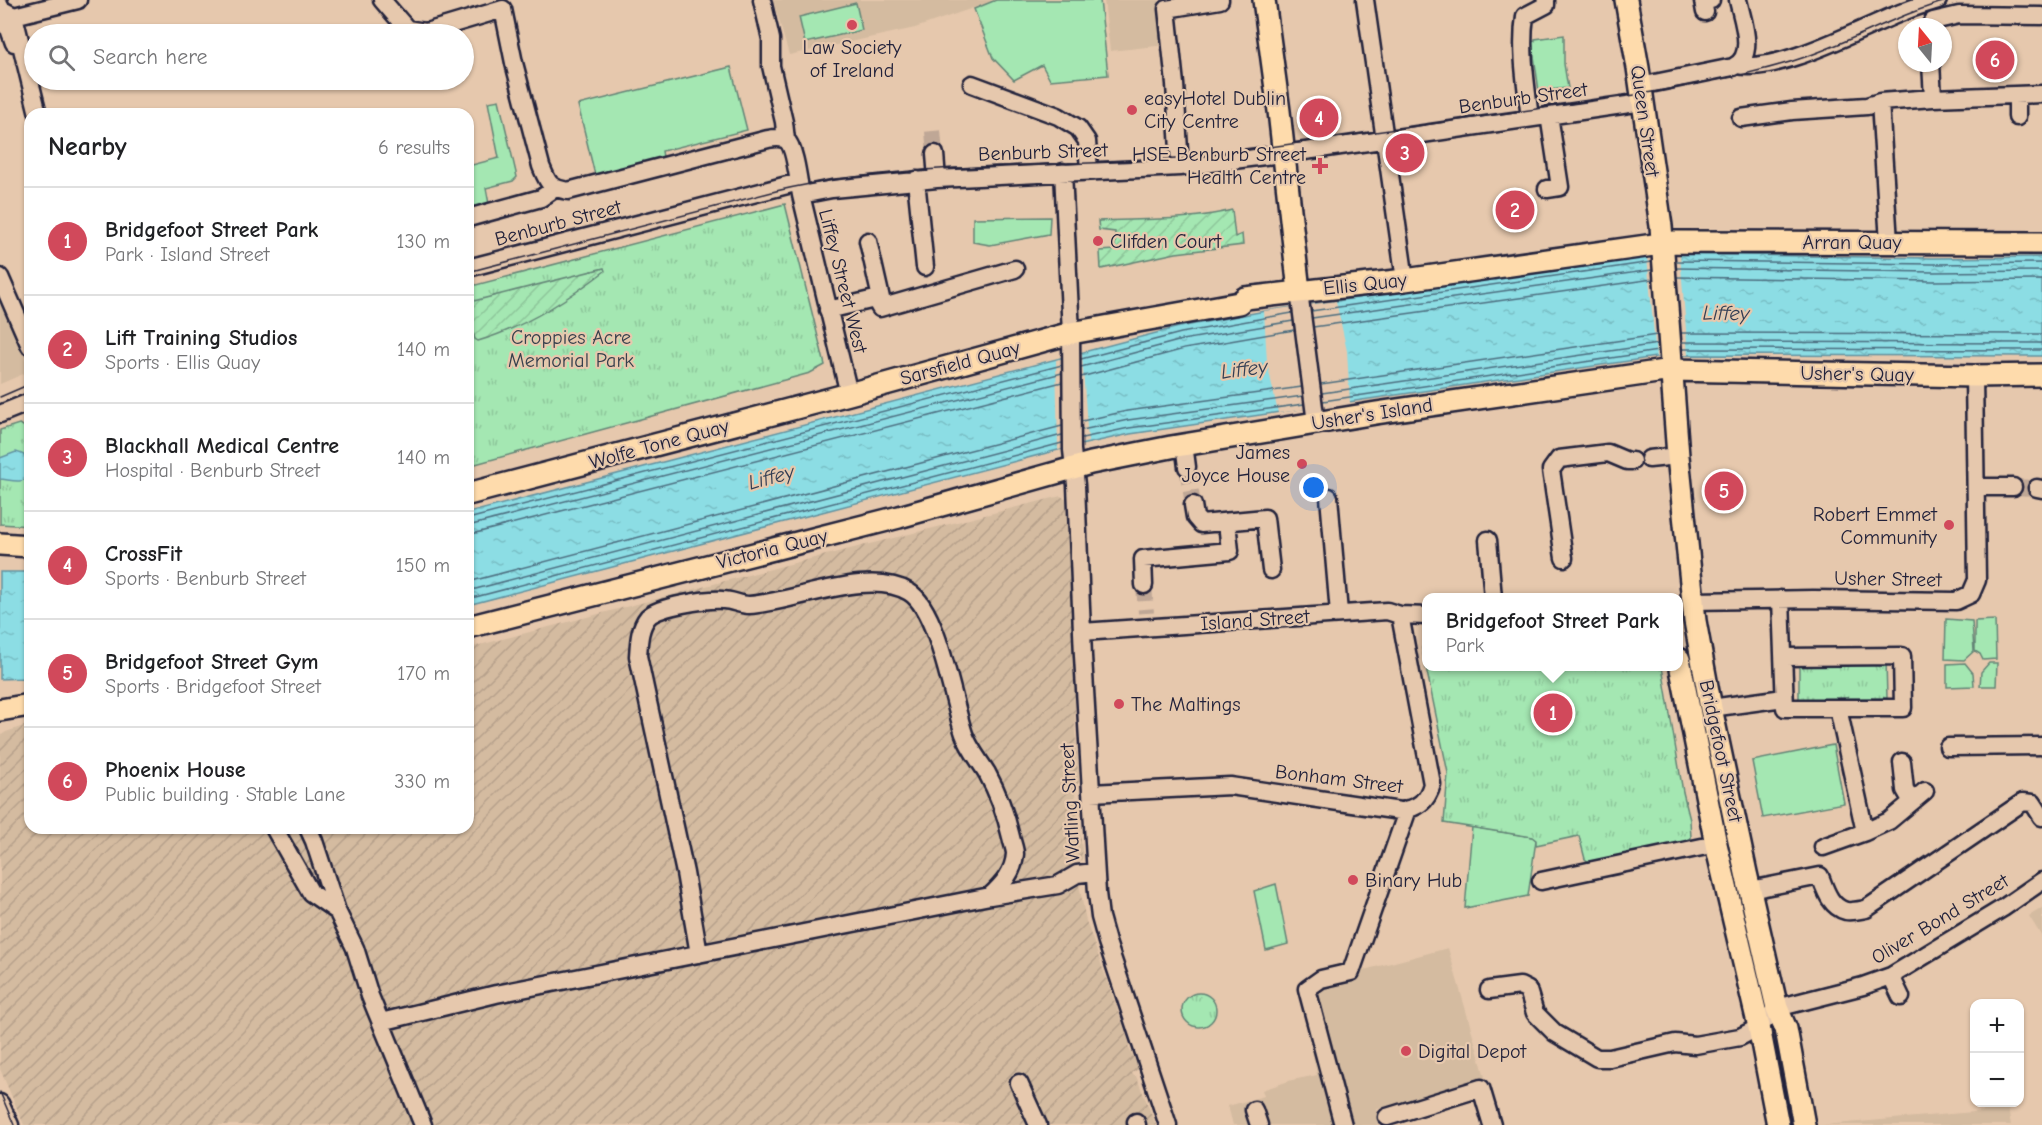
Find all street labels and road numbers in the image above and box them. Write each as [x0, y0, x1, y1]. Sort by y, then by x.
street label: Queen Street [1626, 64, 1664, 179]
street label: Benburb Street [1457, 77, 1590, 118]
street label: Benburb Street [978, 138, 1110, 166]
street label: Benburb Street [492, 195, 625, 251]
street label: Liffey Street West [814, 207, 872, 357]
street label: Arran Quay [1803, 231, 1901, 254]
street label: Ellis Quay [1322, 268, 1408, 300]
street label: Sarsfield Quay [898, 336, 1023, 390]
street label: Usher's Quay [1800, 362, 1914, 386]
street label: Usher's Island [1310, 393, 1434, 435]
street label: Wolfe Tone Quay [586, 414, 732, 474]
street label: Victoria Quay [714, 524, 830, 574]
street label: Usher Street [1834, 567, 1943, 591]
street label: Island Street [1200, 605, 1312, 635]
street label: Bridgefoot Street [1695, 678, 1748, 825]
street label: Watling Street [1055, 742, 1085, 863]
street label: Bonham Street [1274, 760, 1405, 798]
street label: Oliver Bond Street [1867, 868, 2014, 969]

